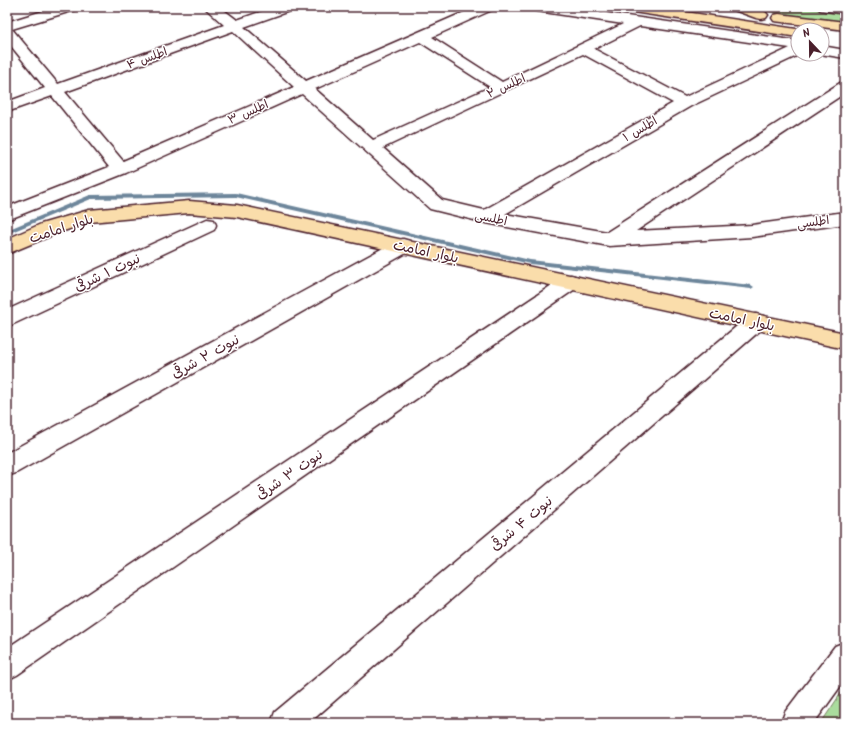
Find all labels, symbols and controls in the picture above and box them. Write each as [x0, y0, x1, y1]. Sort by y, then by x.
north arrow [790, 22, 830, 62]
text: N [800, 24, 813, 43]
street label: اطلس ۴ [124, 42, 170, 75]
street label: اطلس ۲ [484, 69, 529, 104]
street label: اطلس ۳ [225, 95, 272, 130]
street label: اطلس ۱ [619, 112, 661, 147]
street label: اطلسی [473, 206, 509, 231]
street label: بلوار امامت [26, 208, 96, 250]
street label: اطلسی [796, 211, 831, 234]
street label: بلوار امامت [391, 234, 460, 270]
street label: نبوت ۱ شرقی [71, 248, 144, 298]
street label: بلوار امامت [707, 302, 776, 338]
street label: نبوت ۲ شرقی [167, 329, 244, 385]
street label: نبوت ۳ شرقی [251, 444, 328, 506]
street label: نبوت ۴ شرقی [485, 491, 558, 557]

